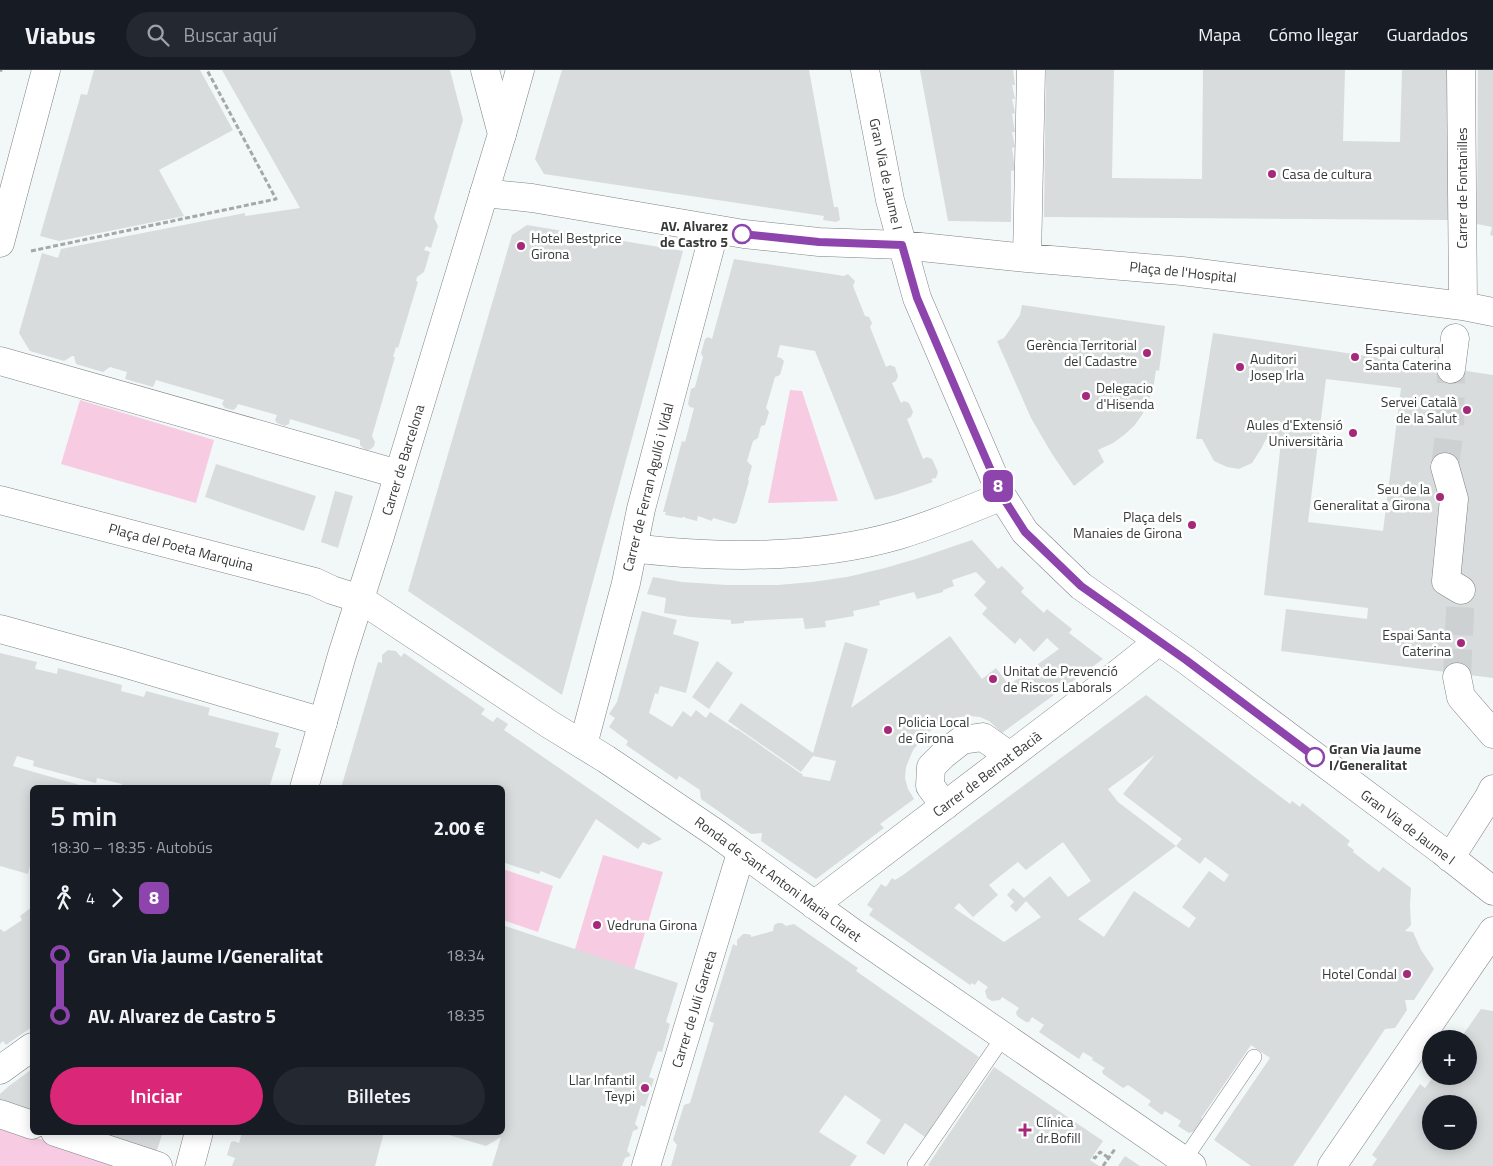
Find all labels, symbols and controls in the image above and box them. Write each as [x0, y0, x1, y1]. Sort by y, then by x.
search box [126, 12, 476, 57]
text: Viabus [25, 17, 96, 53]
text: Buscar aquí [184, 20, 277, 49]
icon: search [144, 21, 172, 49]
text: Mapa [1198, 21, 1241, 48]
text: Cómo llegar [1269, 21, 1358, 48]
text: Guardados [1386, 21, 1468, 48]
street label: Gran Via de Jaume I [864, 116, 909, 232]
street label: Carrer de Fontanilles [1451, 127, 1472, 249]
place label: Casa de cultura [1282, 163, 1372, 184]
marker: Casa de cultura [1266, 168, 1278, 180]
place label: AV. Alvarez de Castro 5 [660, 215, 728, 252]
marker: AV. Alvarez de Castro 5 [732, 224, 752, 244]
place label: Hotel Bestprice Girona [531, 227, 622, 264]
marker: Hotel Bestprice Girona [515, 240, 527, 252]
street label: Plaça de l'Hospital [1129, 255, 1238, 288]
place label: Gerència Territorial del Cadastre [1026, 334, 1137, 371]
place label: Espai cultural Santa Caterina [1365, 338, 1451, 375]
marker: Gerència Territorial del Cadastre [1141, 347, 1153, 359]
place label: Auditori Josep Irla [1250, 348, 1304, 385]
marker: Espai cultural Santa Caterina [1349, 351, 1361, 363]
marker: Auditori Josep Irla [1234, 361, 1246, 373]
place label: Delegacio d'Hisenda [1096, 377, 1154, 414]
marker: Delegacio d'Hisenda [1080, 390, 1092, 402]
place label: Servei Català de la Salut [1381, 391, 1457, 428]
street label: Carrer de Ferran Agulló i Vidal [616, 400, 679, 573]
street label: Carrer de Barcelona [376, 402, 429, 518]
marker: Servei Català de la Salut [1461, 404, 1473, 416]
place label: Aules d'Extensió Universitària [1246, 414, 1343, 451]
marker: Aules d'Extensió Universitària [1347, 427, 1359, 439]
line badge: 8 [982, 470, 1014, 502]
text: 8 [993, 472, 1003, 499]
place label: Seu de la Generalitat a Girona [1313, 478, 1430, 515]
marker: Seu de la Generalitat a Girona [1434, 491, 1446, 503]
place label: Plaça dels Manaies de Girona [1073, 506, 1182, 543]
street label: Plaça del Poeta Marquina [106, 517, 256, 576]
marker: Plaça dels Manaies de Girona [1186, 519, 1198, 531]
place label: Espai Santa Caterina [1382, 624, 1451, 661]
marker: Espai Santa Caterina [1455, 637, 1467, 649]
place label: Unitat de Prevenció de Riscos Laborals [1003, 660, 1118, 697]
marker: Unitat de Prevenció de Riscos Laborals [987, 673, 999, 685]
place label: Policia Local de Girona [898, 711, 970, 748]
marker: Policia Local de Girona [882, 724, 894, 736]
street label: Carrer de Bernat Bacià [928, 726, 1046, 822]
place label: Gran Via Jaume I/Generalitat [1329, 738, 1421, 775]
marker: Gran Via Jaume I/Generalitat [1305, 747, 1325, 767]
street label: Gran Via de Jaume I [1357, 784, 1460, 869]
text: 5 min [50, 794, 117, 837]
street label: Ronda de Sant Antoni Maria Claret [691, 811, 866, 946]
text: 2.00 € [433, 813, 485, 842]
text: 18:30 – 18:35 · Autobús [50, 835, 213, 859]
icon: walk [50, 884, 78, 912]
icon: forward [103, 884, 131, 912]
text: 8 [149, 884, 159, 911]
text: 4 [86, 886, 95, 910]
place label: Vedruna Girona [607, 914, 697, 935]
marker: Vedruna Girona [591, 919, 603, 931]
text: Gran Via Jaume I/Generalitat [88, 941, 323, 970]
text: 18:34 [446, 943, 485, 967]
street label: Carrer de Juli Garreta [666, 948, 721, 1070]
place label: Hotel Condal [1322, 963, 1397, 984]
marker: Hotel Condal [1401, 968, 1413, 980]
text: AV. Alvarez de Castro 5 [88, 1001, 276, 1030]
text: 18:35 [446, 1003, 485, 1027]
map controls [1422, 1030, 1477, 1150]
button: + [1422, 1030, 1477, 1085]
button: Iniciar [50, 1067, 263, 1125]
button: Billetes [273, 1067, 485, 1125]
place label: Llar Infantil Teypi [569, 1069, 635, 1106]
marker: Llar Infantil Teypi [639, 1082, 651, 1094]
button: − [1422, 1095, 1477, 1150]
place label: Clínica dr.Bofill [1036, 1111, 1081, 1148]
marker: Clínica dr.Bofill [1018, 1123, 1032, 1137]

